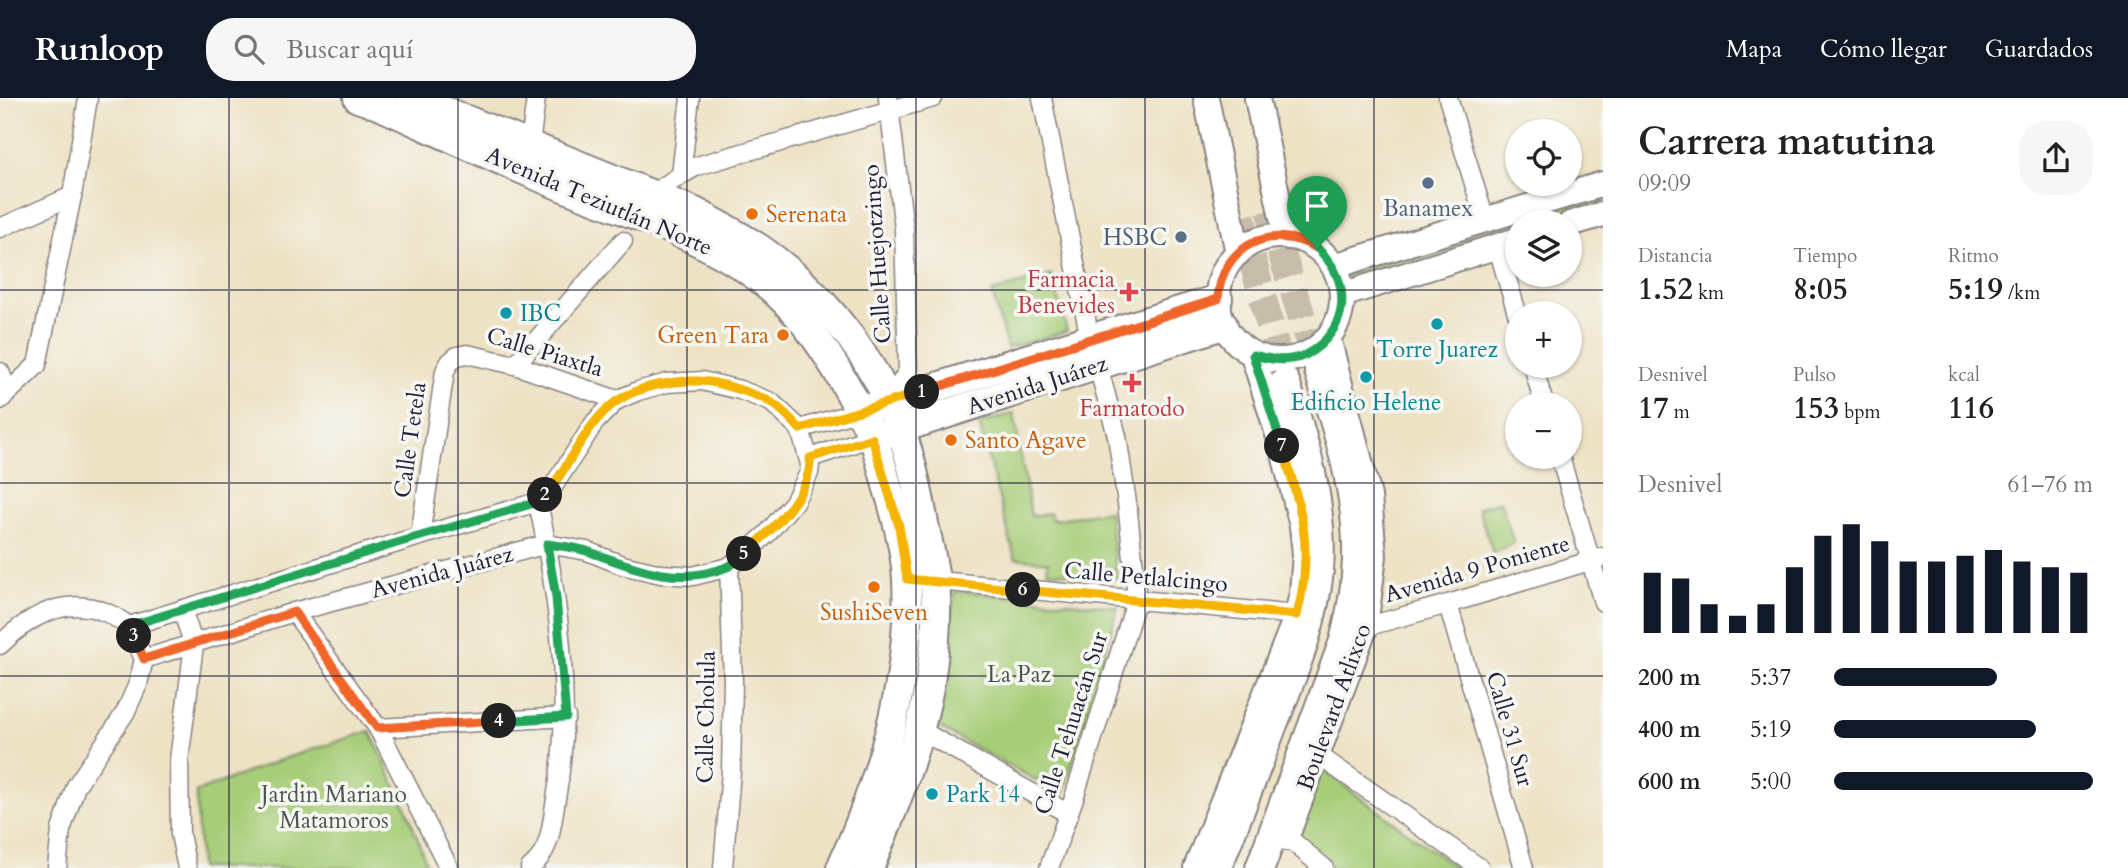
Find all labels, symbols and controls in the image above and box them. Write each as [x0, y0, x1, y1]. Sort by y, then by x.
search box [206, 18, 696, 81]
text: Runloop [35, 27, 164, 72]
icon: search [230, 30, 268, 68]
text: Buscar aquí [286, 32, 413, 67]
text: Mapa [1726, 33, 1782, 66]
text: Cómo llegar [1820, 33, 1947, 66]
text: Guardados [1985, 33, 2093, 66]
text: Carrera matutina [1638, 116, 1936, 168]
map controls [1505, 119, 1582, 469]
button: locate [1505, 119, 1582, 196]
button: share [2019, 121, 2093, 195]
street label: Avenida Teziutlán Norte [481, 139, 717, 263]
street label: Calle Huejotzingo [855, 163, 899, 345]
text: 09:09 [1638, 168, 1691, 199]
marker: Banamex [1420, 175, 1436, 191]
pin [1287, 176, 1347, 248]
icon: arrive [1298, 187, 1336, 225]
place label: Banamex [1383, 193, 1474, 224]
place label: Serenata [766, 199, 847, 230]
marker: Serenata [744, 206, 760, 222]
button: layers [1505, 210, 1582, 287]
place label: HSBC [1103, 222, 1167, 253]
marker: HSBC [1173, 229, 1189, 245]
text: Distancia [1638, 243, 1712, 269]
text: Tiempo [1793, 243, 1857, 269]
text: Ritmo [1948, 243, 1999, 269]
place label: Farmacia Benevides [1017, 264, 1115, 321]
text: 1.52 [1638, 269, 1693, 310]
text: 8:05 [1793, 269, 1848, 310]
text: 5:19 [1948, 269, 2003, 310]
text: km [1693, 280, 1724, 306]
text: /km [2003, 280, 2040, 306]
marker: Farmacia Benevides [1121, 284, 1137, 300]
place label: IBC [520, 298, 561, 329]
button: + [1505, 301, 1582, 378]
marker: IBC [498, 305, 514, 321]
marker: Torre Juarez [1429, 316, 1445, 332]
street label: Calle Piaxtla [483, 320, 607, 384]
place label: Green Tara [657, 320, 769, 351]
marker: Green Tara [775, 327, 791, 343]
place label: Torre Juarez [1376, 334, 1498, 365]
street label: Avenida Juárez [963, 348, 1111, 422]
text: Desnivel [1638, 362, 1708, 388]
text: Pulso [1793, 362, 1836, 388]
text: kcal [1948, 362, 1980, 388]
marker: Edificio Helene [1358, 369, 1374, 385]
pin: 1 [904, 374, 940, 410]
marker: Farmatodo [1124, 375, 1140, 391]
text: 1 [917, 378, 926, 404]
street label: Calle Tetela [387, 380, 433, 500]
place label: Edificio Helene [1291, 387, 1441, 418]
text: 17 [1638, 388, 1669, 429]
text: 153 [1793, 388, 1839, 429]
text: 116 [1948, 388, 1994, 429]
button: − [1505, 392, 1582, 469]
place label: Farmatodo [1079, 393, 1185, 424]
text: m [1669, 399, 1690, 425]
text: bpm [1839, 399, 1881, 425]
place label: Santo Agave [965, 425, 1087, 456]
pin: 7 [1264, 428, 1300, 464]
marker: Santo Agave [943, 432, 959, 448]
text: 7 [1277, 432, 1286, 458]
text: Desnivel [1638, 469, 1722, 500]
text: 61–76 m [2008, 469, 2093, 500]
pin: 2 [528, 478, 562, 512]
text: 2 [540, 481, 549, 507]
street label: Avenida 9 Poniente [1381, 528, 1573, 610]
pin: 5 [726, 536, 762, 572]
street label: Avenida Juárez [368, 538, 516, 606]
text: 5 [739, 540, 748, 566]
street label: Calle Petlalcingo [1063, 554, 1229, 600]
pin: 6 [1006, 573, 1040, 608]
text: 6 [1018, 576, 1027, 602]
marker: SushiSeven [866, 579, 882, 595]
place label: SushiSeven [820, 597, 928, 628]
pin: 3 [116, 618, 152, 654]
street label: Boulevard Atlixco [1289, 619, 1379, 795]
text: 3 [129, 622, 138, 648]
street label: Calle Tehuacán Sur [1027, 627, 1115, 818]
street label: Calle Cholula [689, 650, 723, 784]
park label: La Paz [987, 659, 1051, 690]
text: 200 m [1638, 662, 1701, 693]
text: 5:37 [1750, 662, 1791, 693]
street label: Calle 31 Sur [1479, 668, 1541, 791]
pin: 4 [482, 704, 516, 738]
text: 4 [494, 707, 503, 733]
text: 400 m [1638, 714, 1701, 745]
text: 5:19 [1750, 714, 1791, 745]
text: 600 m [1638, 766, 1701, 797]
text: 5:00 [1750, 766, 1791, 797]
park label: Jardin Mariano Matamoros [258, 779, 407, 836]
place label: Park 14 [946, 779, 1020, 810]
marker: Park 14 [924, 786, 940, 802]

